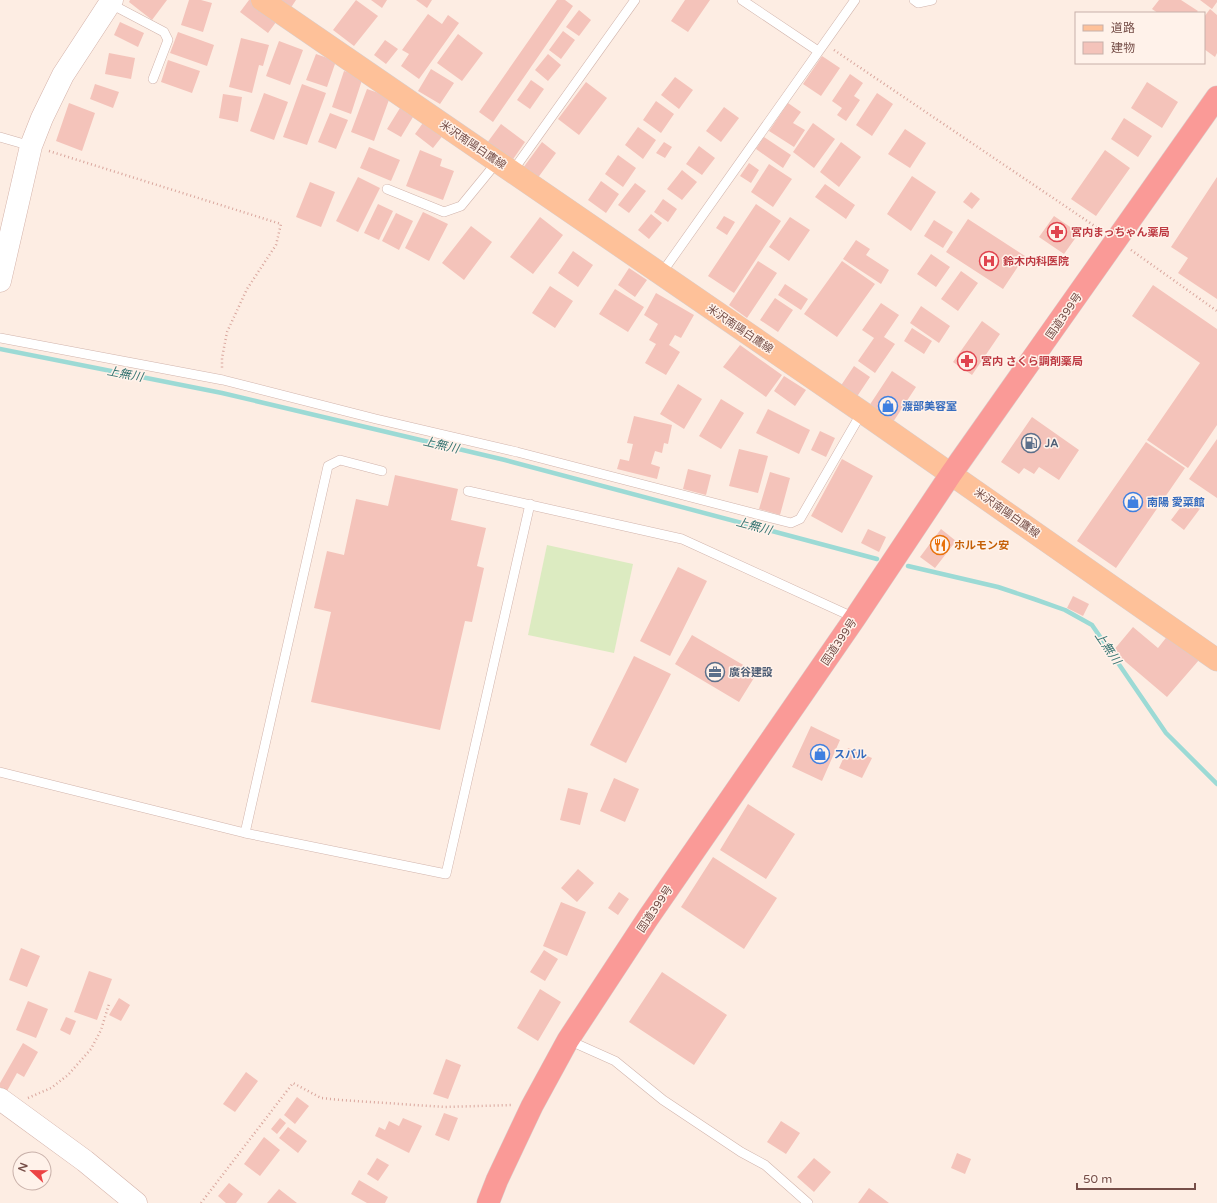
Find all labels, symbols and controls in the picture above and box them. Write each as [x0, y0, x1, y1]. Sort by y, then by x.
legend [1075, 12, 1205, 64]
text: 道路 [1111, 21, 1135, 35]
text: 建物 [1111, 41, 1135, 55]
street label: 米沢南陽白鷹線 [437, 118, 509, 172]
pharmacy icon: 宮内まっちゃん薬局 [1046, 221, 1068, 243]
place label: 宮内まっちゃん薬局 [1071, 226, 1170, 239]
hospital icon: 鈴木内科医院 [978, 250, 1000, 272]
place label: 鈴木内科医院 [1003, 255, 1069, 268]
street label: 国道399号 [1043, 290, 1085, 342]
street label: 米沢南陽白鷹線 [704, 302, 776, 356]
pharmacy icon: 宮内 さくら調剤薬局 [956, 350, 978, 372]
place label: 宮内 さくら調剤薬局 [981, 355, 1083, 368]
water label: 上無川 [106, 364, 146, 385]
shop icon: 渡部美容室 [877, 395, 899, 417]
place label: 渡部美容室 [902, 400, 957, 413]
fuel station icon: JA [1020, 432, 1042, 454]
water label: 上無川 [422, 434, 462, 456]
place label: JA [1044, 437, 1058, 450]
street label: 米沢南陽白鷹線 [972, 486, 1042, 540]
shop icon: 南陽 愛菜館 [1122, 491, 1144, 513]
place label: 南陽 愛菜館 [1147, 496, 1205, 509]
water label: 上無川 [735, 515, 775, 538]
restaurant icon: ホルモン安 [929, 534, 951, 556]
place label: ホルモン安 [954, 539, 1009, 552]
street label: 国道399号 [819, 616, 859, 668]
water label: 上無川 [1092, 629, 1125, 668]
office icon: 廣谷建設 [704, 661, 726, 683]
place label: 廣谷建設 [729, 666, 773, 679]
shop icon: スバル [809, 743, 831, 765]
place label: スバル [834, 748, 867, 761]
street label: 国道399号 [635, 883, 675, 935]
north arrow [12, 1151, 52, 1191]
text: N [16, 1161, 31, 1174]
scale bar [1077, 1165, 1195, 1191]
text: 50 m [1083, 1172, 1112, 1186]

